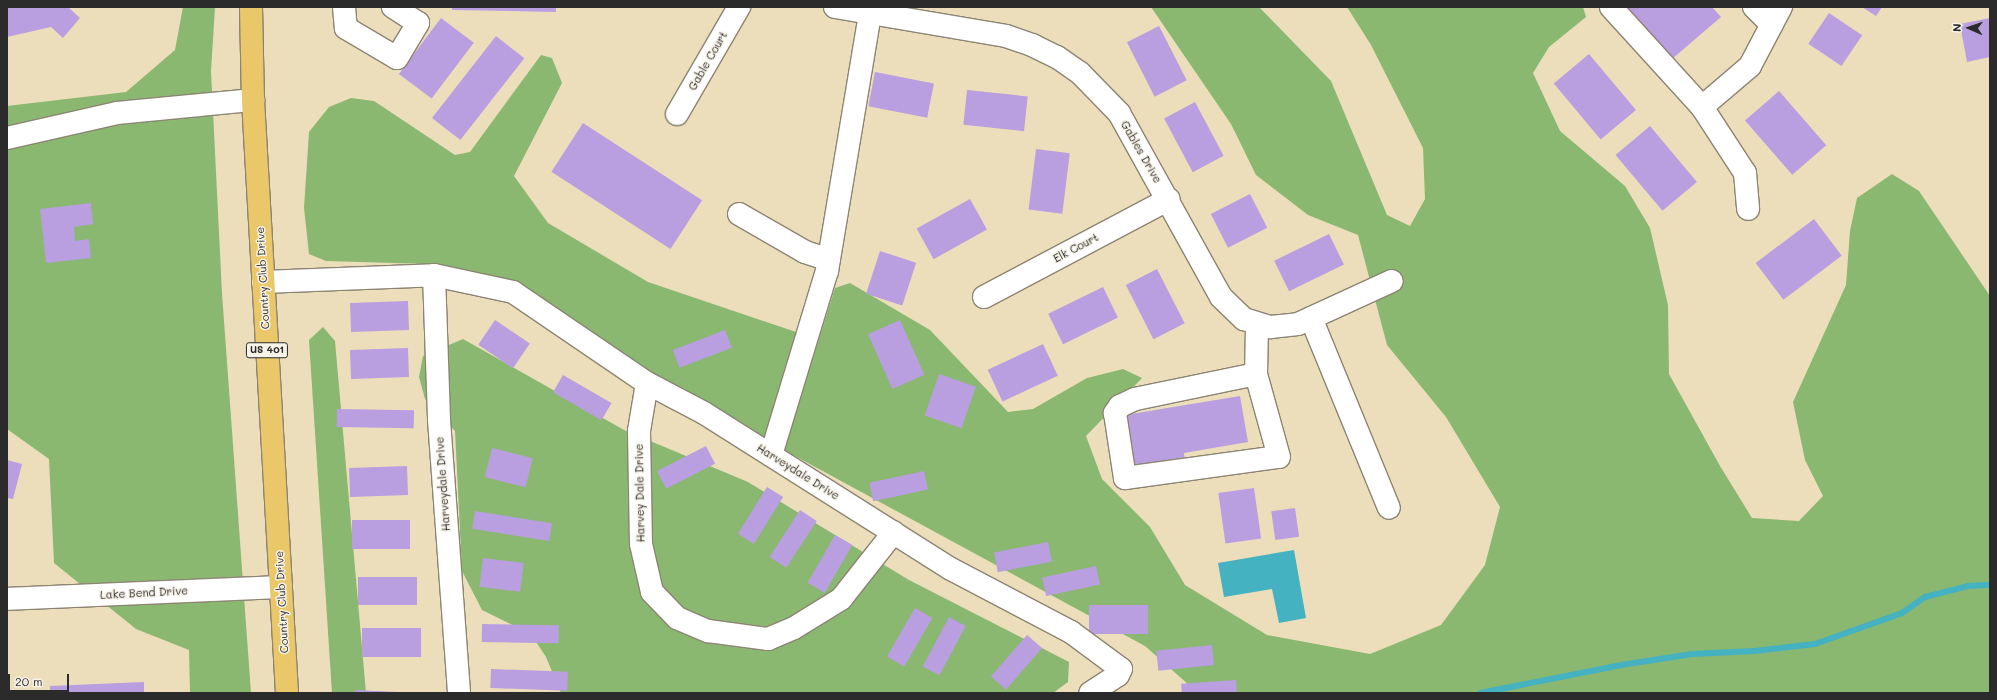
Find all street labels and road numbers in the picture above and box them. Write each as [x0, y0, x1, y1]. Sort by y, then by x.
street label: Gable Court [686, 29, 730, 93]
street label: Gables Drive [1118, 119, 1164, 185]
street label: Country Club Drive [254, 227, 272, 329]
street label: Elk Court [1051, 231, 1101, 265]
road number: US 401 [245, 342, 289, 358]
street label: Harveydale Drive [433, 436, 453, 532]
street label: Harveydale Drive [754, 441, 842, 503]
street label: Harvey Dale Drive [633, 444, 647, 542]
street label: Country Club Drive [273, 551, 291, 653]
street label: Lake Bend Drive [100, 584, 188, 602]

